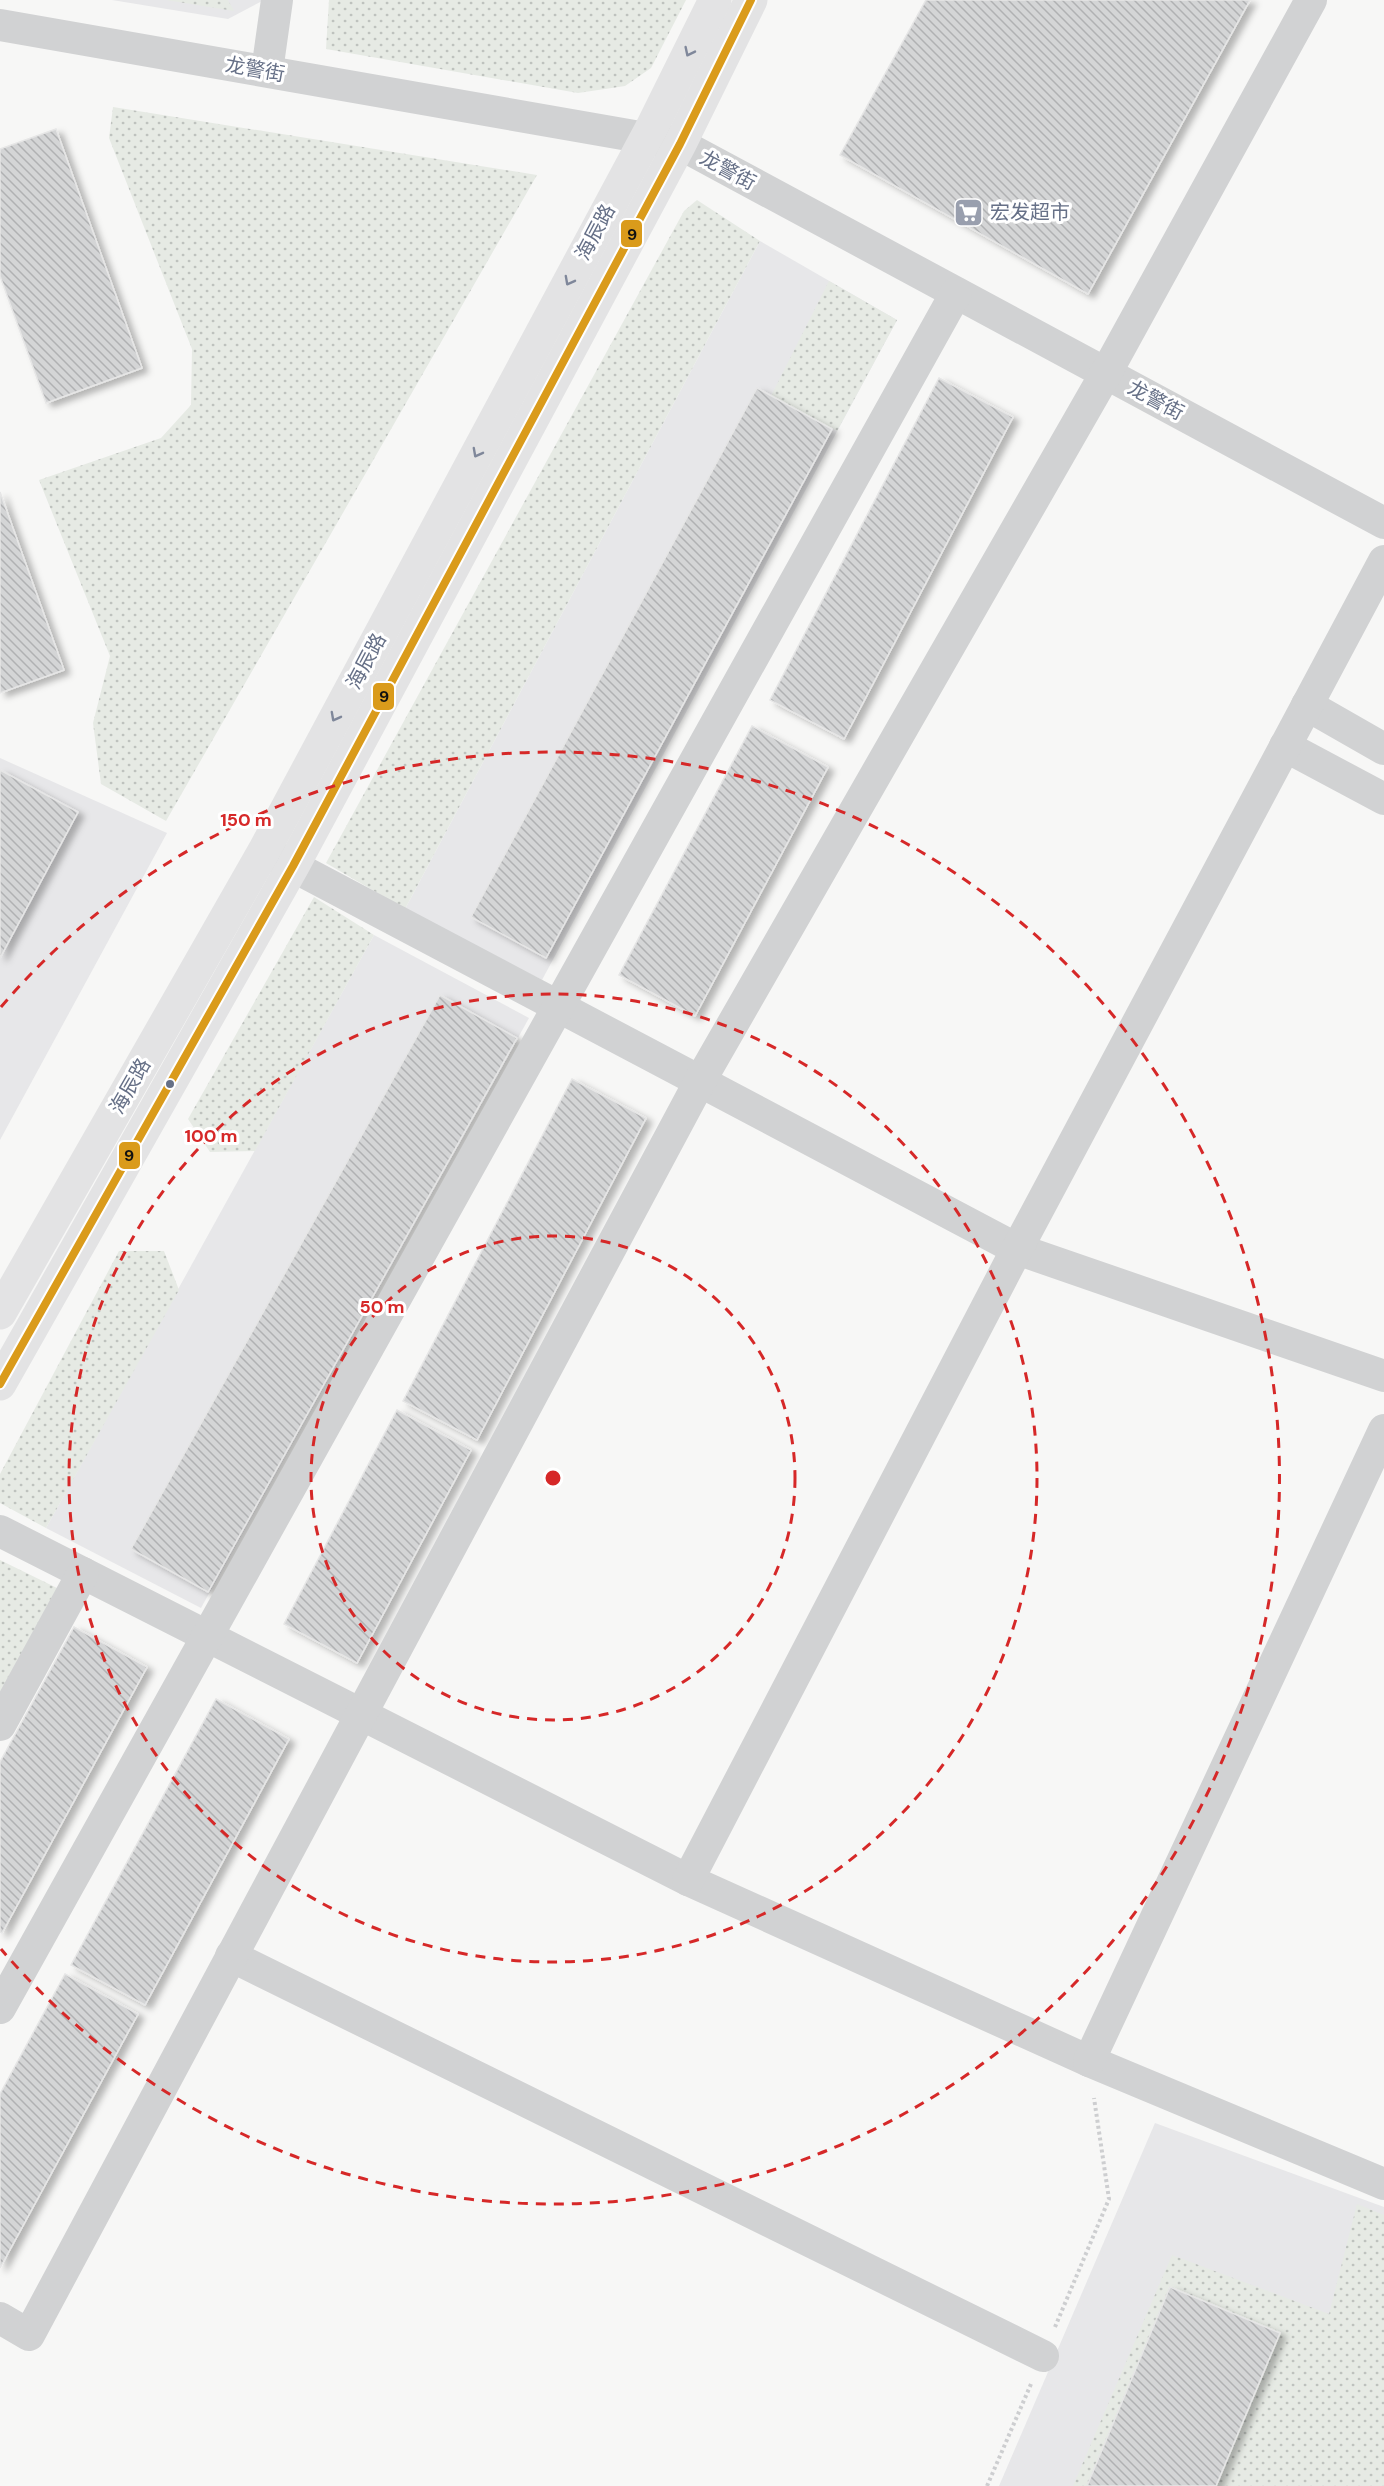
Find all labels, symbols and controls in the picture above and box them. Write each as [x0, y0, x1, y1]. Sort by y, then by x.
one-way arrow [684, 46, 696, 57]
street label: 龙警街 [223, 51, 287, 87]
street label: 龙警街 [695, 144, 761, 196]
supermarket icon: 宏发超市 [953, 196, 985, 228]
street label: 海辰路 [569, 199, 621, 265]
place label: 宏发超市 [990, 199, 1070, 225]
line badge: 9 [620, 219, 643, 248]
text: 9 [627, 224, 637, 245]
one-way arrow [565, 275, 576, 285]
street label: 龙警街 [1123, 374, 1189, 426]
one-way arrow [473, 447, 484, 457]
street label: 海辰路 [340, 628, 392, 694]
line badge: 9 [372, 682, 395, 711]
text: 9 [379, 686, 389, 707]
one-way arrow [331, 711, 342, 722]
text: 150 m [220, 808, 272, 832]
street label: 海辰路 [104, 1054, 156, 1118]
unlabelled marker [164, 1078, 176, 1090]
text: 100 m [184, 1124, 238, 1148]
line badge: 9 [118, 1141, 141, 1170]
text: 9 [124, 1145, 134, 1166]
text: 50 m [359, 1295, 405, 1319]
centre of rings [543, 1468, 563, 1488]

